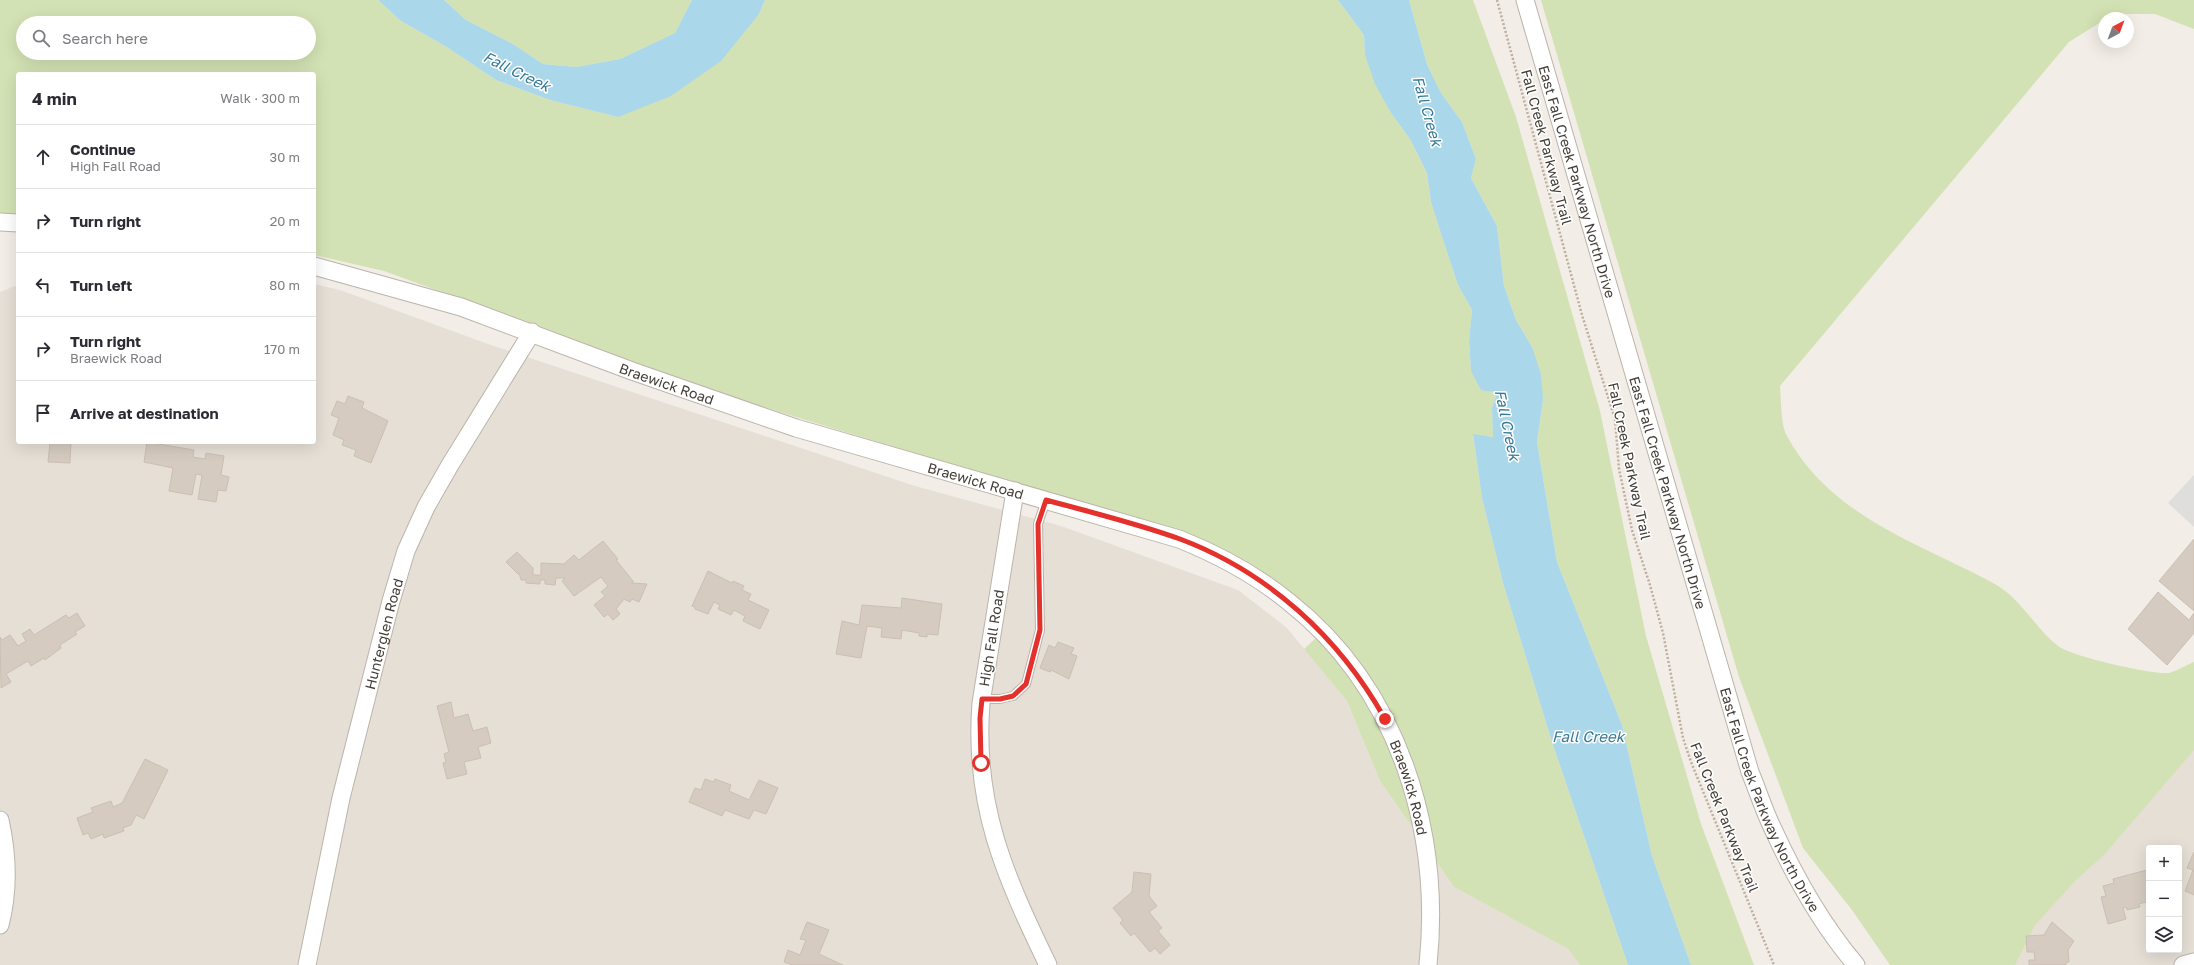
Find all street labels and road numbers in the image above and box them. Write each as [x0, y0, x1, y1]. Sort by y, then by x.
street label: East Fall Creek Parkway North Drive [1536, 63, 1620, 300]
street label: Fall Creek Parkway Trail [1518, 67, 1576, 227]
street label: Braewick Road [617, 359, 716, 407]
street label: East Fall Creek Parkway North Drive [1627, 374, 1711, 611]
street label: Fall Creek Parkway Trail [1605, 381, 1655, 541]
street label: Braewick Road [926, 458, 1026, 502]
street label: Hunterglen Road [360, 576, 406, 691]
street label: High Fall Road [975, 588, 1007, 688]
street label: East Fall Creek Parkway North Drive [1717, 685, 1824, 915]
street label: Braewick Road [1387, 737, 1432, 836]
street label: Fall Creek Parkway Trail [1687, 740, 1763, 894]

